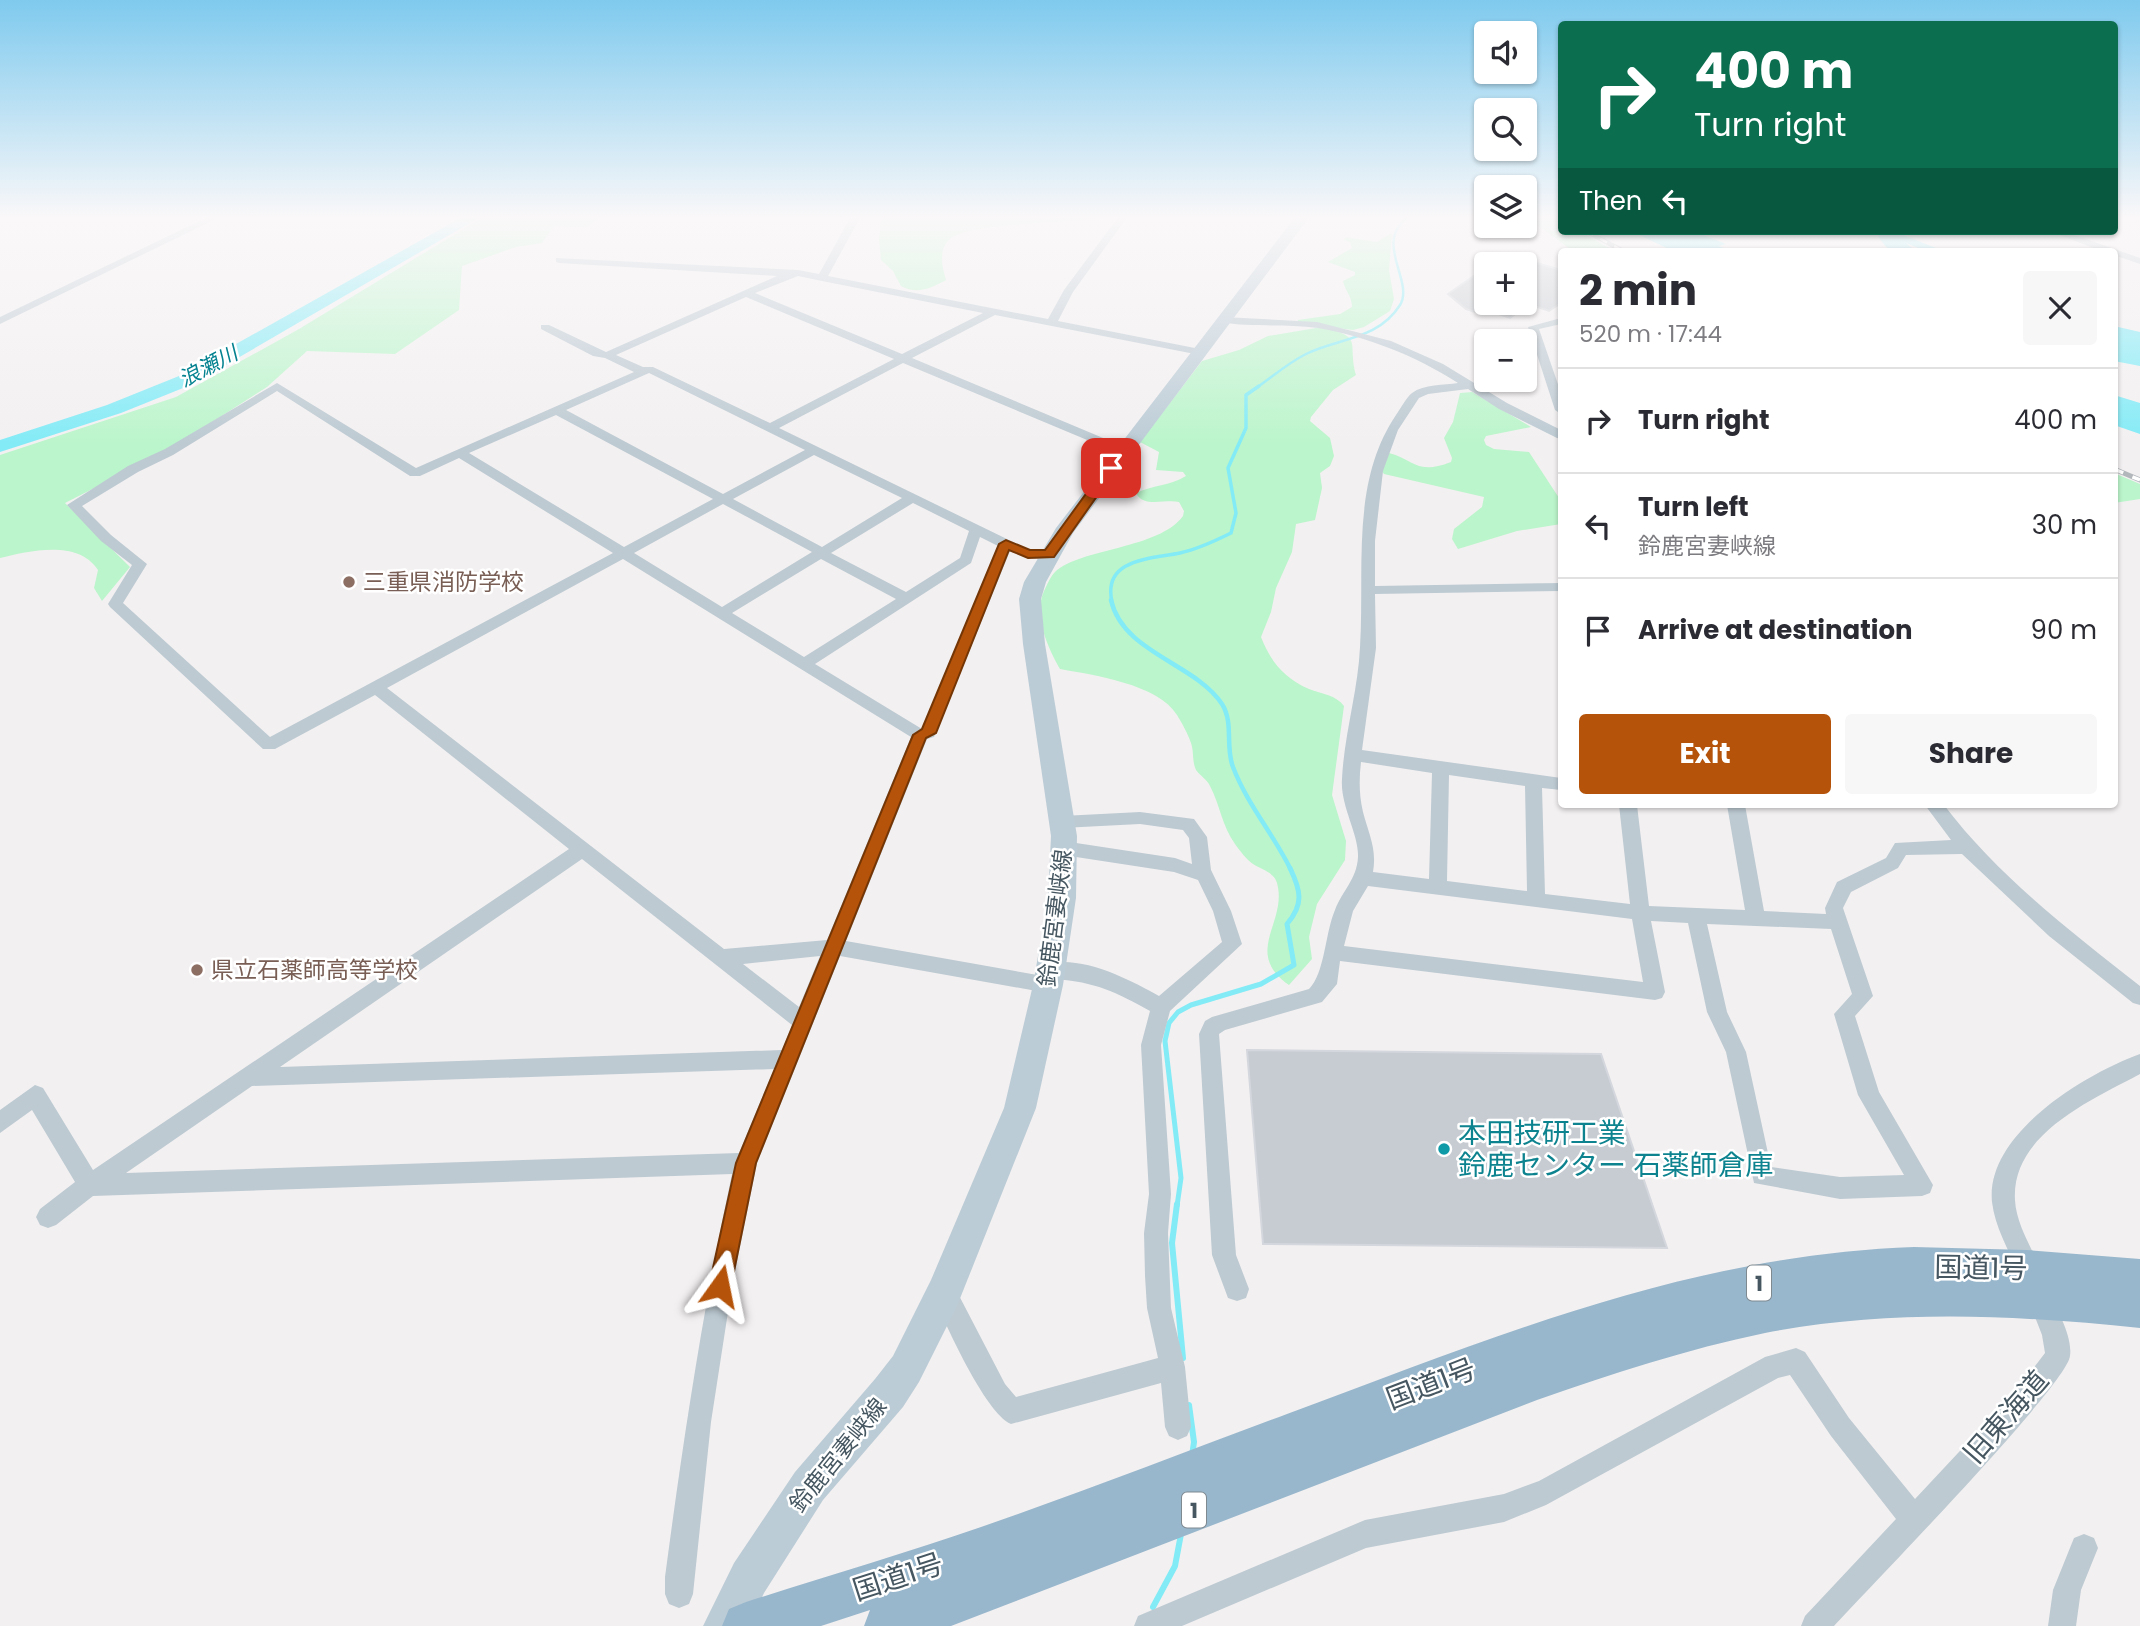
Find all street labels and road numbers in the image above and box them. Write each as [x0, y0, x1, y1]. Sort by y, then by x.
street label: 鈴鹿宮妻峡線 [1031, 848, 1079, 988]
street label: 国道1号 [1934, 1248, 2028, 1288]
road number: 1 [1747, 1266, 1771, 1300]
street label: 国道1号 [1381, 1349, 1481, 1419]
street label: 旧東海道 [1955, 1362, 2057, 1472]
street label: 鈴鹿宮妻峡線 [782, 1391, 894, 1519]
road number: 1 [1182, 1492, 1206, 1528]
street label: 国道1号 [848, 1544, 948, 1610]

